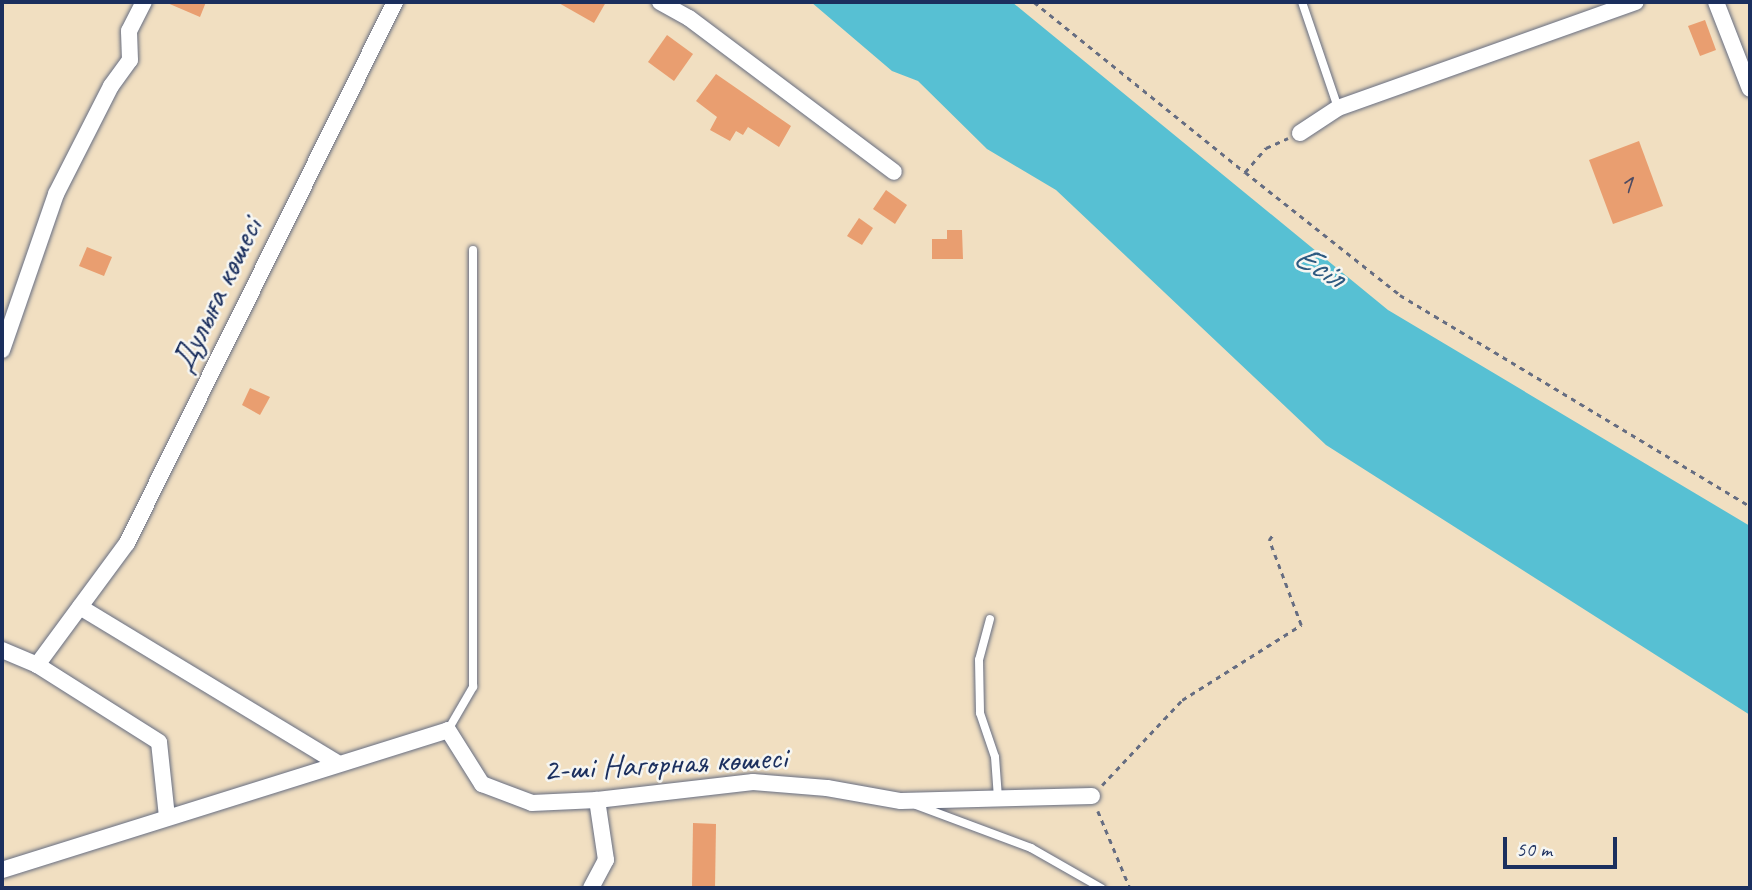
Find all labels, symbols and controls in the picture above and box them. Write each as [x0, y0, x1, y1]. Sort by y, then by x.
house number: 1 [1619, 165, 1633, 201]
street label: Дулыға көшесі [163, 212, 271, 378]
water label: Есіл [1287, 235, 1351, 297]
street label: 2-ші Нагорная көшесі [542, 738, 788, 790]
scale bar [1507, 824, 1621, 868]
text: 50 m [1516, 836, 1552, 862]

